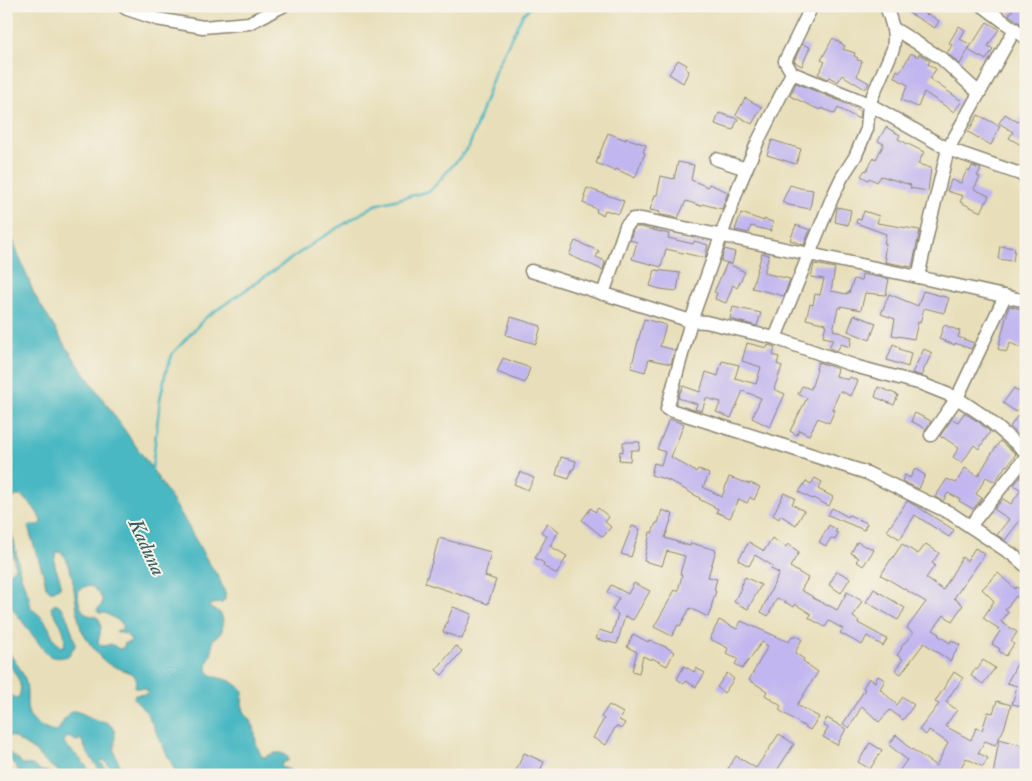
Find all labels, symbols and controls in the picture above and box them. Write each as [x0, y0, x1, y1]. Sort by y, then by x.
water label: Kaduna [122, 513, 171, 580]

